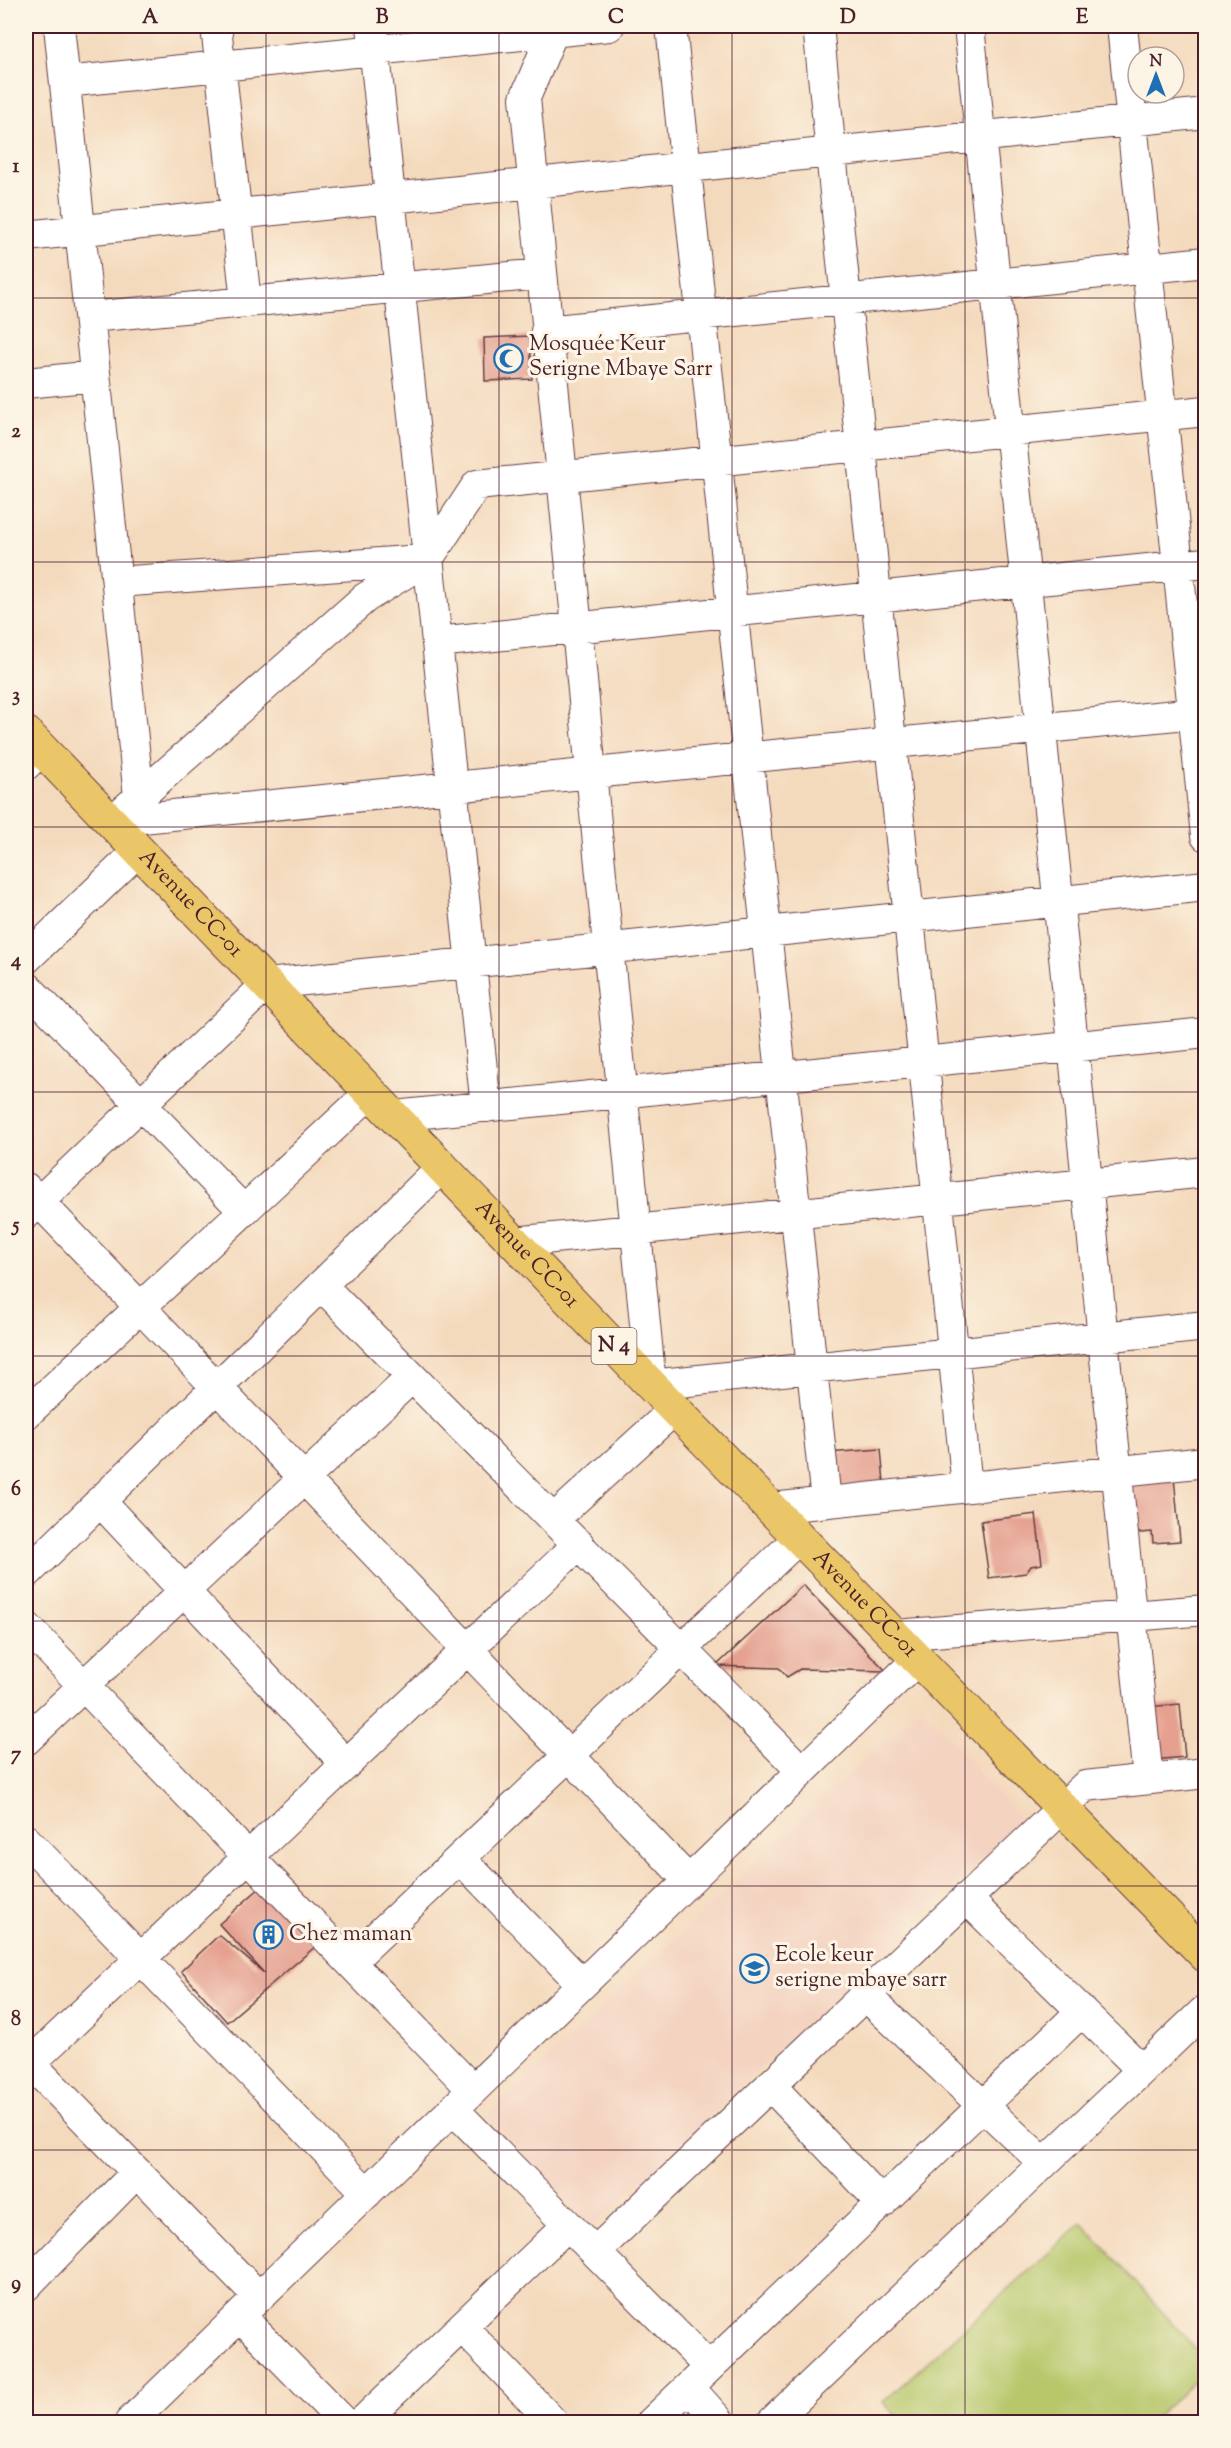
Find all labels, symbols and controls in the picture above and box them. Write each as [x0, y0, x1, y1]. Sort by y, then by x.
text: A [142, 4, 159, 33]
text: B [376, 4, 389, 33]
text: C [608, 4, 624, 33]
text: D [840, 4, 856, 33]
text: E [1076, 4, 1089, 33]
north arrow [1126, 45, 1186, 105]
text: N [1150, 51, 1163, 74]
text: 1 [13, 153, 20, 182]
place label: Mosquée Keur Serigne Mbaye Sarr [529, 329, 713, 386]
mosque icon: Mosquée Keur Serigne Mbaye Sarr [492, 342, 524, 374]
text: 2 [11, 418, 21, 447]
text: 3 [12, 682, 20, 711]
street label: Avenue CC-01 [130, 843, 250, 966]
text: 4 [10, 947, 21, 976]
street label: Avenue CC-01 [466, 1193, 587, 1317]
text: 5 [11, 1212, 20, 1241]
road number: N 4 [592, 1328, 636, 1364]
text: 6 [11, 1476, 21, 1505]
street label: Avenue CC-01 [804, 1543, 925, 1666]
text: 7 [11, 1741, 22, 1770]
building icon: Chez maman [252, 1919, 284, 1951]
place label: Chez maman [289, 1919, 412, 1951]
place label: Ecole keur serigne mbaye sarr [775, 1940, 947, 1997]
school or university icon: Ecole keur serigne mbaye sarr [738, 1953, 770, 1985]
text: 8 [11, 2006, 21, 2035]
text: 9 [11, 2270, 21, 2299]

